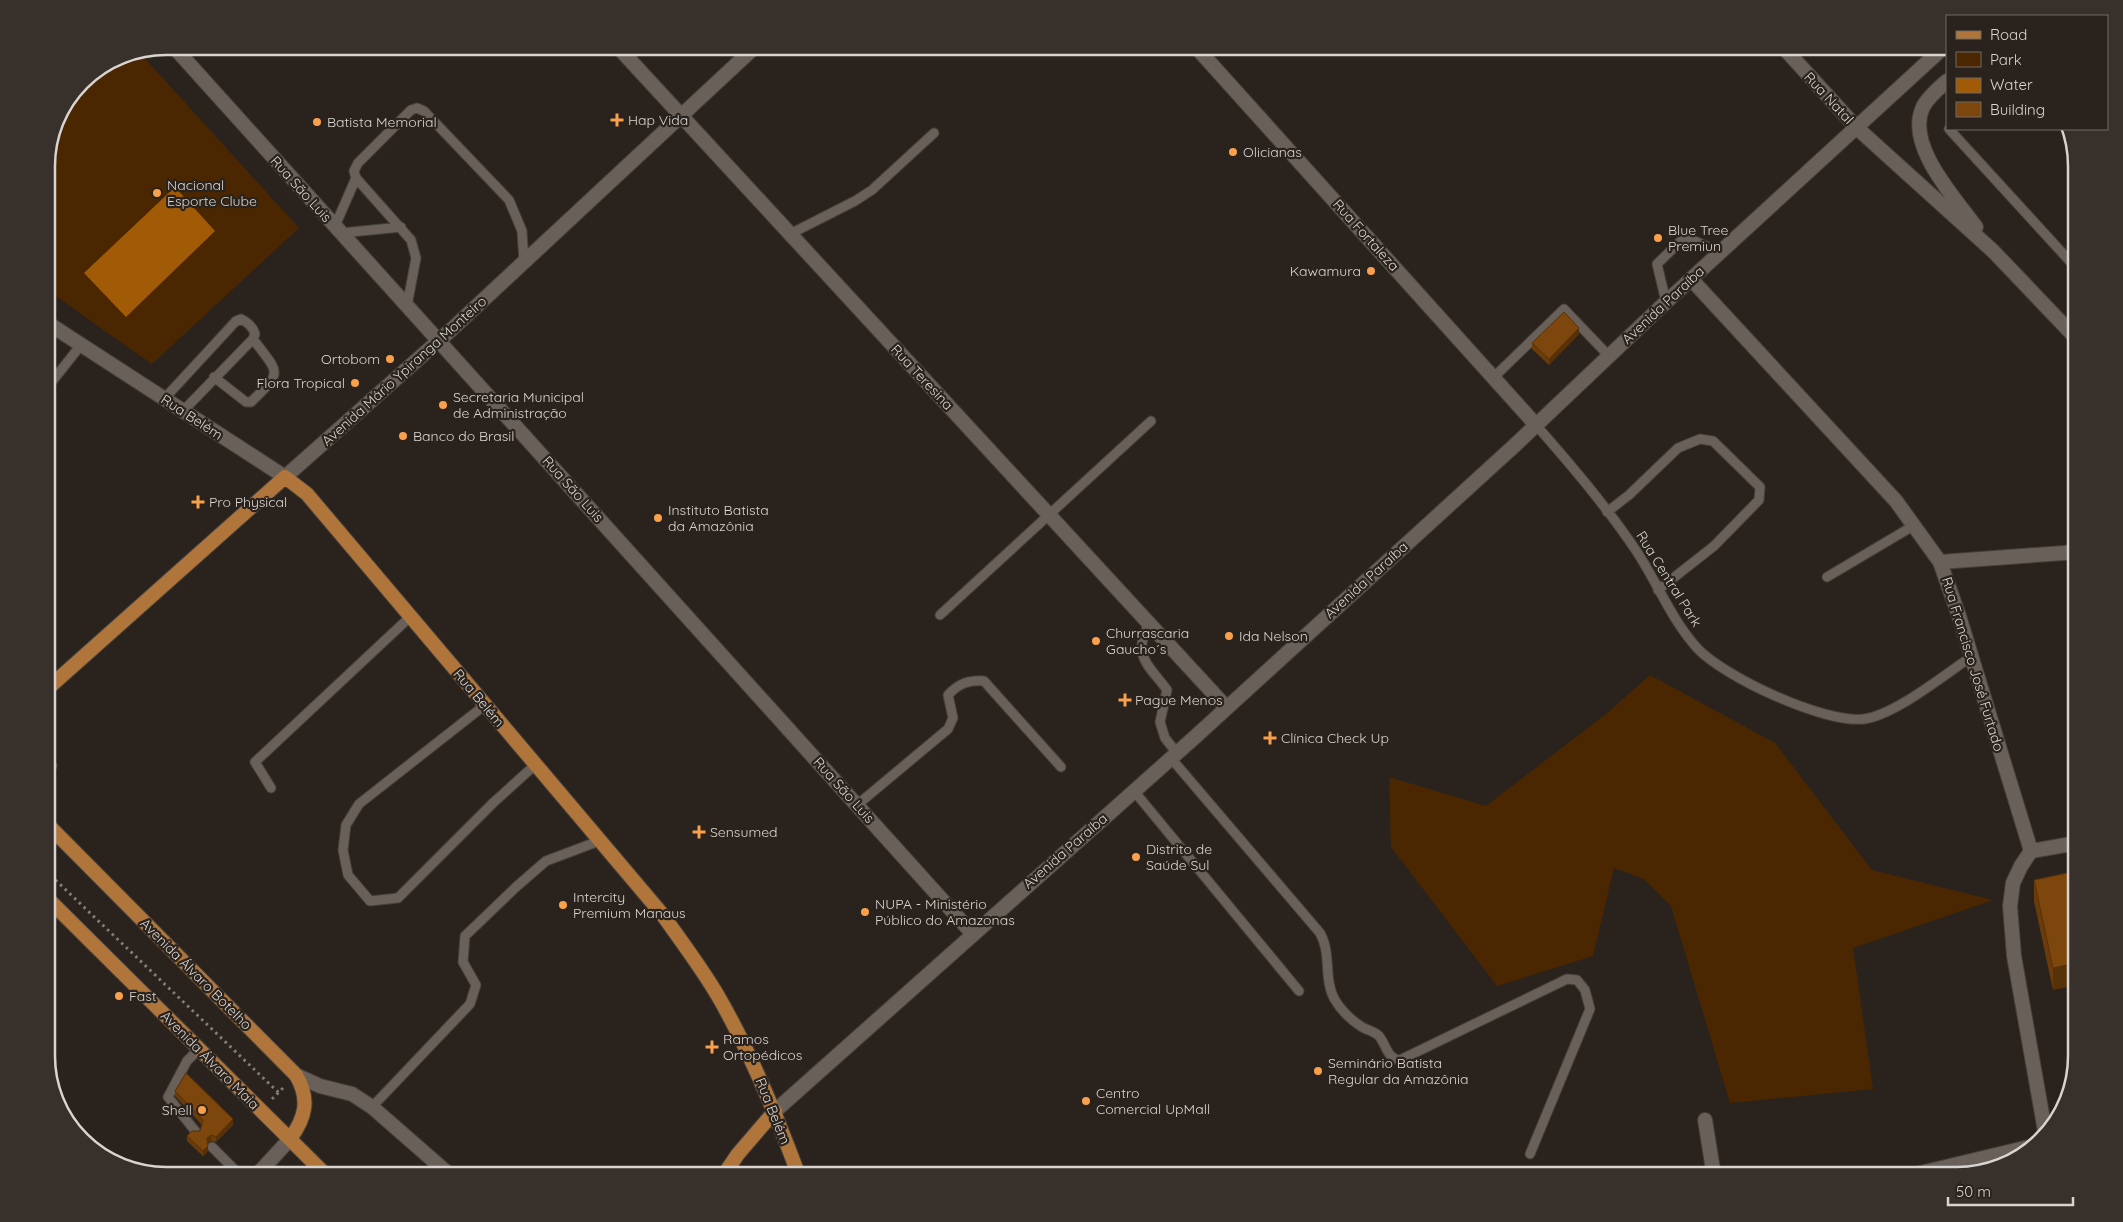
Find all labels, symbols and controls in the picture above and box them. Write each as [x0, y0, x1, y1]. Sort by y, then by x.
legend [1946, 15, 2108, 130]
text: Road [1990, 25, 2027, 44]
text: Park [1990, 50, 2022, 69]
street label: Rua Natal [1800, 68, 1858, 128]
text: Water [1990, 75, 2033, 94]
text: Building [1990, 100, 2045, 119]
place label: Hap Vida [628, 111, 688, 129]
place label: Batista Memorial [327, 113, 437, 131]
marker: Hap Vida [610, 113, 624, 127]
marker: Batista Memorial [311, 116, 323, 128]
place label: Olicianas [1243, 143, 1302, 161]
marker: Olicianas [1227, 146, 1239, 158]
street label: Rua São Luis [267, 152, 335, 226]
place label: Nacional Esporte Clube [167, 176, 257, 210]
marker: Nacional Esporte Clube [151, 187, 163, 199]
street label: Rua Fortaleza [1329, 195, 1403, 275]
place label: Blue Tree Premiun [1668, 221, 1729, 255]
marker: Blue Tree Premiun [1652, 232, 1664, 244]
place label: Kawamura [1290, 262, 1361, 280]
street label: Avenida Paraíba [1618, 262, 1708, 348]
marker: Kawamura [1365, 265, 1377, 277]
street label: Avenida Mário Ypiranga Monteiro [318, 292, 490, 450]
street label: Rua Teresina [887, 340, 957, 414]
place label: Ortobom [321, 350, 380, 368]
marker: Ortobom [384, 353, 396, 365]
place label: Flora Tropical [256, 374, 345, 392]
marker: Flora Tropical [349, 377, 361, 389]
place label: Secretaria Municipal de Administração [453, 388, 584, 422]
street label: Rua Belém [158, 390, 226, 444]
marker: Secretaria Municipal de Administração [437, 399, 449, 411]
place label: Banco do Brasil [413, 427, 515, 445]
marker: Banco do Brasil [397, 430, 409, 442]
street label: Rua São Luis [539, 452, 607, 526]
place label: Pro Physical [209, 493, 287, 511]
marker: Pro Physical [191, 495, 205, 509]
place label: Instituto Batista da Amazônia [668, 501, 769, 535]
marker: Instituto Batista da Amazônia [652, 512, 664, 524]
street label: Rua Central Park [1632, 528, 1706, 630]
street label: Avenida Paraíba [1321, 538, 1411, 622]
street label: Rua Francisco José Furtado [1938, 575, 2008, 753]
place label: Churrascaria Gaucho´s [1106, 624, 1189, 658]
place label: Ida Nelson [1239, 627, 1308, 645]
marker: Ida Nelson [1223, 630, 1235, 642]
marker: Churrascaria Gaucho´s [1090, 635, 1102, 647]
street label: Rua Belém [450, 665, 508, 731]
place label: Pague Menos [1135, 691, 1223, 709]
marker: Pague Menos [1119, 694, 1131, 706]
place label: Clínica Check Up [1281, 729, 1389, 747]
marker: Clínica Check Up [1263, 731, 1277, 745]
street label: Rua São Luis [810, 753, 878, 827]
street label: Avenida Paraíba [1019, 809, 1111, 893]
place label: Sensumed [710, 823, 778, 841]
marker: Sensumed [692, 825, 706, 839]
place label: Distrito de Saúde Sul [1146, 840, 1212, 874]
marker: Distrito de Saúde Sul [1130, 851, 1142, 863]
place label: Intercity Premium Manaus [573, 888, 686, 922]
place label: NUPA - Ministério Público do Amazonas [875, 895, 1015, 929]
marker: Intercity Premium Manaus [557, 899, 569, 911]
marker: NUPA - Ministério Público do Amazonas [859, 906, 871, 918]
street label: Avenida Álvaro Botelho [136, 914, 256, 1034]
place label: Fast [129, 987, 157, 1005]
marker: Fast [113, 990, 125, 1002]
street label: Avenida Álvaro Maia [157, 1007, 263, 1113]
place label: Ramos Ortopédicos [723, 1030, 802, 1064]
marker: Ramos Ortopédicos [705, 1040, 719, 1054]
place label: Seminário Batista Regular da Amazônia [1328, 1054, 1469, 1088]
marker: Seminário Batista Regular da Amazônia [1312, 1065, 1324, 1077]
street label: Rua Belém [751, 1075, 795, 1147]
place label: Centro Comercial UpMall [1096, 1084, 1210, 1118]
marker: Centro Comercial UpMall [1080, 1095, 1092, 1107]
place label: Shell [162, 1101, 192, 1119]
marker: Shell [196, 1104, 208, 1116]
scale bar [1948, 1174, 2073, 1206]
text: 50 m [1956, 1182, 1991, 1201]

